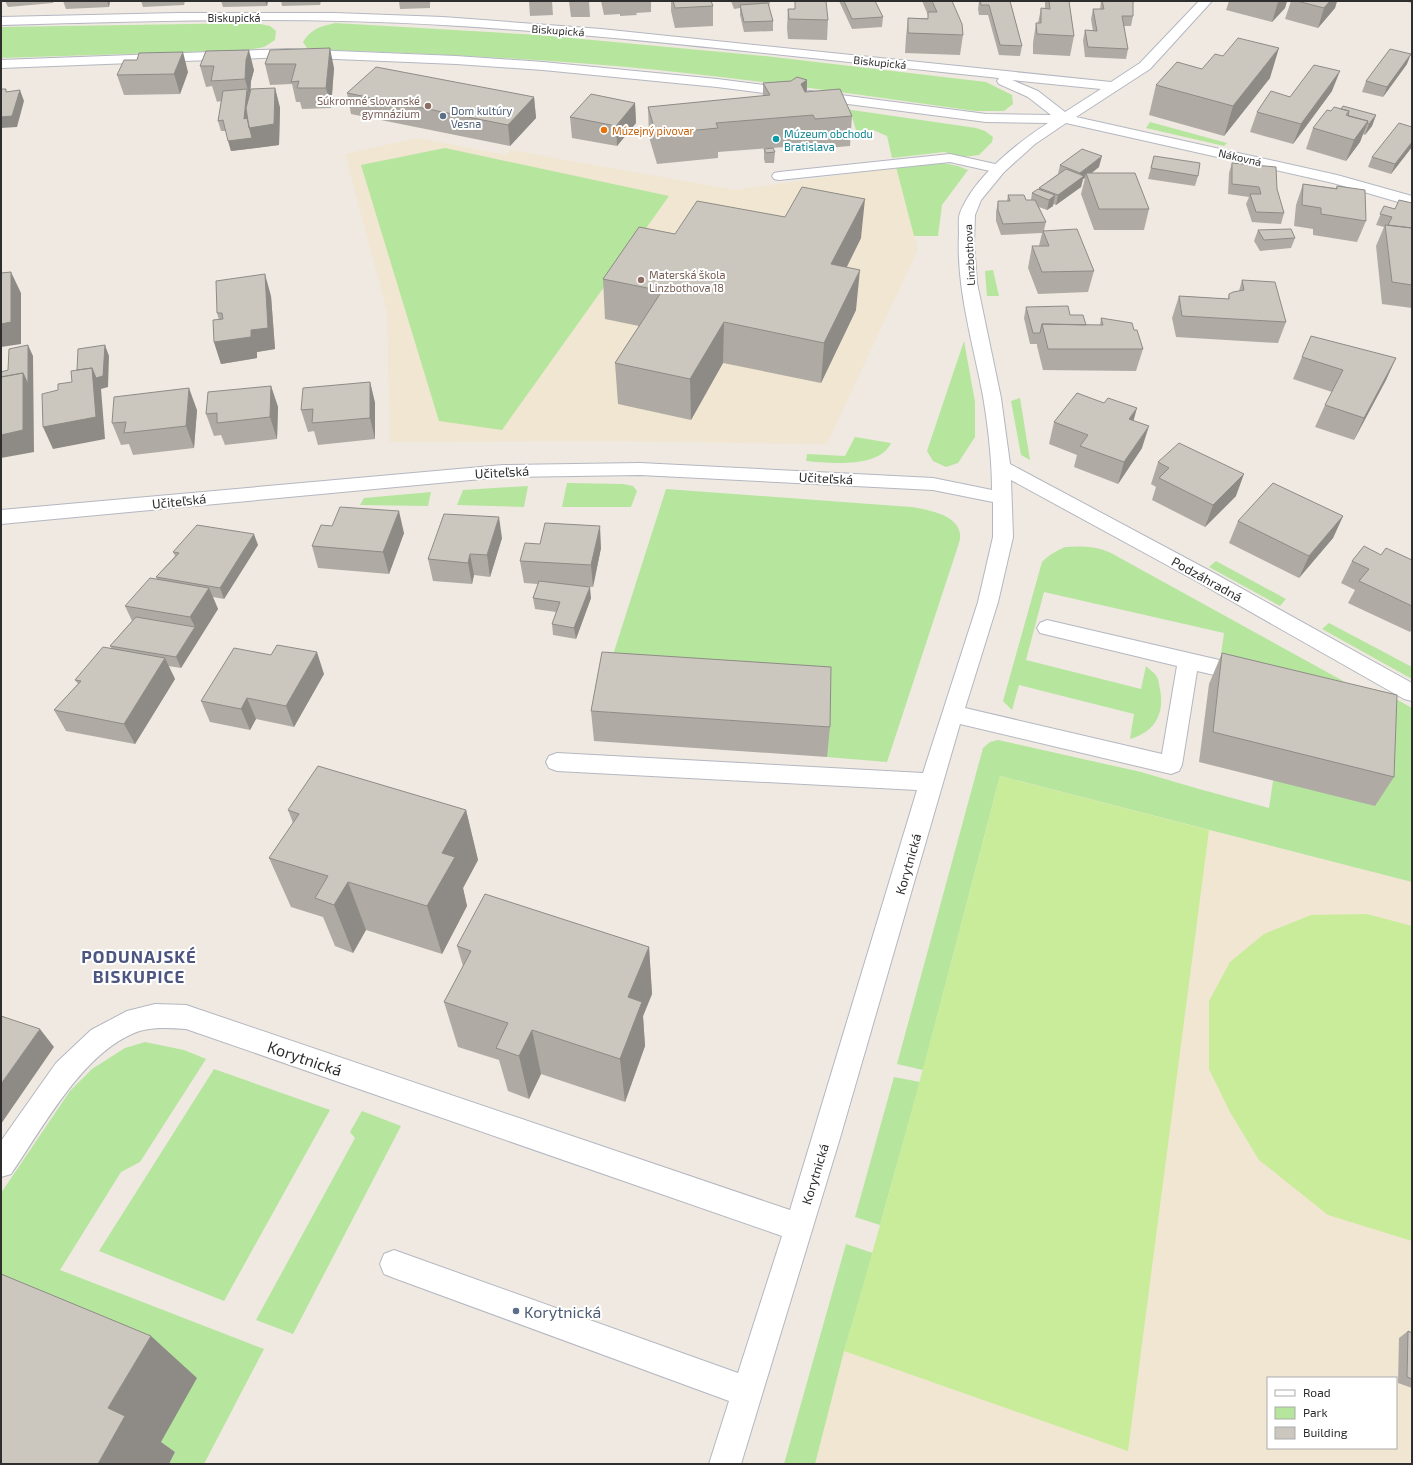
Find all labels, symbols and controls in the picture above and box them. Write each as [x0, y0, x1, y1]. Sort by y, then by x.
street label: Biskupická [207, 11, 261, 24]
street label: Biskupická [531, 22, 585, 38]
street label: Biskupická [853, 53, 907, 71]
place label: Súkromné slovanské gymnázium [317, 94, 420, 120]
marker: Súkromné slovanské gymnázium [423, 101, 433, 111]
place label: Dom kultúry Vesna [451, 104, 513, 130]
marker: Dom kultúry Vesna [438, 111, 448, 121]
place label: Múzejný pivovar [612, 124, 694, 138]
marker: Múzejný pivovar [599, 125, 609, 135]
place label: Múzeum obchodu Bratislava [784, 127, 873, 153]
marker: Múzeum obchodu Bratislava [771, 134, 781, 144]
street label: Nákovná [1217, 146, 1263, 168]
street label: Linzbothova [961, 224, 977, 286]
place label: Materská škola Linzbothova 18 [649, 268, 725, 294]
marker: Materská škola Linzbothova 18 [636, 275, 646, 285]
street label: Učiteľská [474, 463, 530, 481]
street label: Učiteľská [798, 469, 854, 487]
street label: Učiteľská [151, 490, 207, 512]
street label: Podzáhradná [1169, 553, 1245, 605]
street label: Korytnická [892, 832, 924, 896]
district label: PODUNAJSKÉ BISKUPICE [81, 946, 197, 986]
street label: Korytnická [265, 1036, 345, 1080]
street label: Korytnická [798, 1142, 832, 1206]
place label: Korytnická [524, 1302, 601, 1321]
marker: Korytnická [511, 1306, 521, 1316]
legend [1267, 1377, 1397, 1449]
text: Road [1303, 1385, 1331, 1399]
text: Park [1303, 1405, 1328, 1419]
text: Building [1303, 1425, 1348, 1439]

